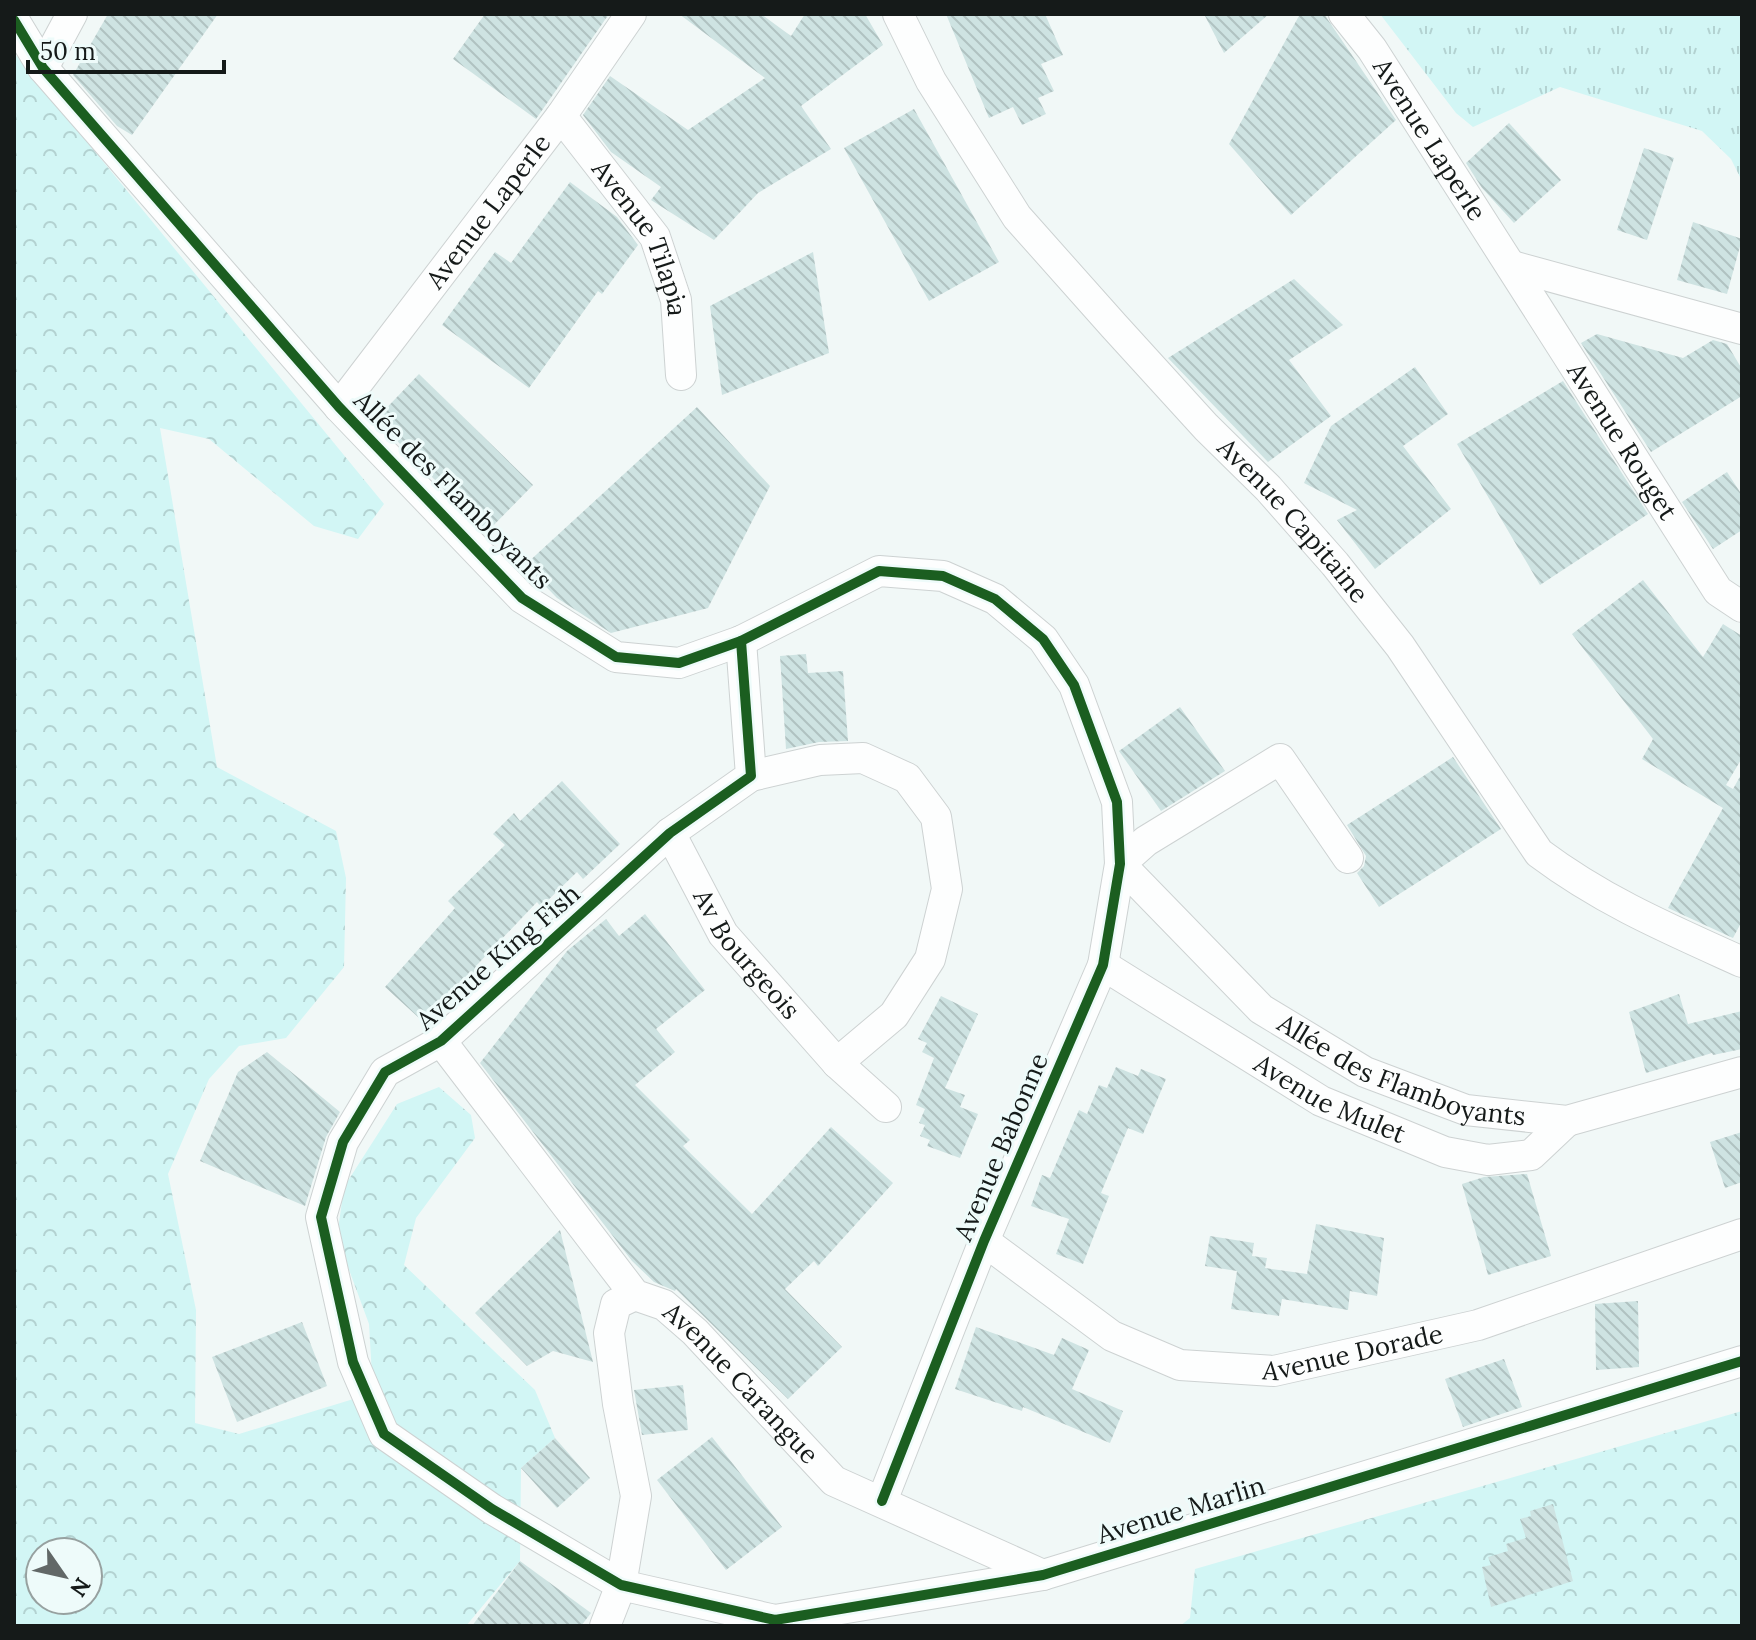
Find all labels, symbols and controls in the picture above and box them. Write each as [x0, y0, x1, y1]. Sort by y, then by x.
scale bar [28, 24, 224, 74]
text: 50 m [40, 36, 96, 67]
street label: Avenue Laperle [1366, 51, 1494, 226]
street label: Avenue Laperle [418, 127, 557, 296]
street label: Avenue Tilapia [585, 152, 694, 317]
street label: Avenue Rouget [1560, 355, 1685, 526]
street label: Allée des Flamboyants [347, 383, 559, 596]
street label: Avenue Capitaine [1210, 430, 1376, 609]
street label: Avenue King Fish [408, 877, 586, 1037]
street label: Av Bourgeois [686, 882, 807, 1026]
street label: Allée des Flamboyants [1271, 1006, 1527, 1132]
street label: Avenue Mulet [1247, 1046, 1411, 1150]
street label: Avenue Babonne [946, 1048, 1055, 1247]
street label: Avenue Carangue [656, 1294, 826, 1470]
street label: Avenue Dorade [1261, 1316, 1446, 1387]
street label: Avenue Marlin [1092, 1468, 1269, 1551]
north arrow [24, 1536, 104, 1616]
text: N [64, 1572, 97, 1602]

